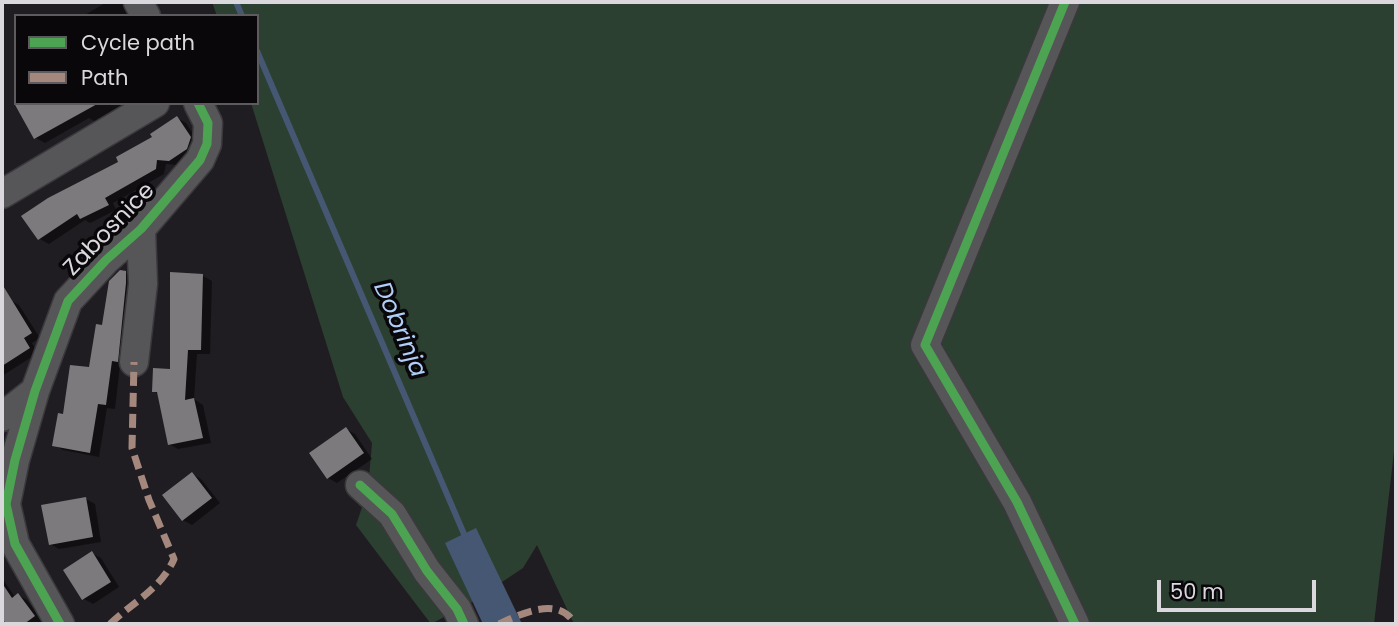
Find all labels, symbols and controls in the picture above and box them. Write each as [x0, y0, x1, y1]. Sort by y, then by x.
legend [14, 14, 259, 105]
text: Cycle path [81, 28, 195, 57]
text: Path [81, 63, 128, 92]
street label: Zabosnice [59, 178, 161, 282]
water label: Dobrinja [366, 278, 432, 382]
scale bar [1160, 566, 1319, 610]
text: 50 m [1170, 577, 1224, 606]

